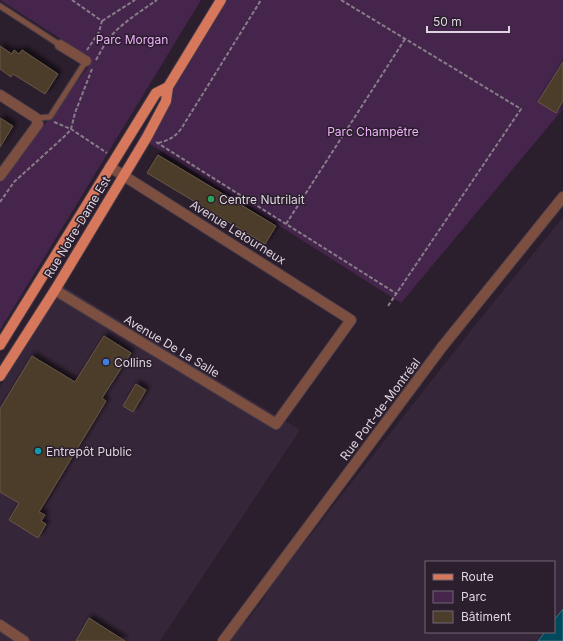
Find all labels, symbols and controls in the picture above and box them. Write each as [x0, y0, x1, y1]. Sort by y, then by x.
scale bar [427, 8, 509, 34]
text: 50 m [433, 14, 462, 29]
park label: Parc Morgan [96, 32, 168, 47]
park label: Parc Champêtre [327, 124, 419, 139]
street label: Rue Notre-Dame Est [41, 173, 113, 281]
place label: Centre Nutrilait [219, 192, 305, 207]
marker: Centre Nutrilait [206, 194, 216, 204]
street label: Avenue Letourneux [187, 197, 289, 268]
street label: Avenue De La Salle [122, 312, 222, 380]
place label: Collins [114, 355, 152, 370]
street label: Rue Port-de-Montréal [337, 355, 423, 463]
marker: Collins [101, 357, 111, 367]
place label: Entrepôt Public [46, 444, 132, 459]
marker: Entrepôt Public [33, 446, 43, 456]
legend [425, 561, 555, 633]
text: Route [461, 569, 494, 584]
text: Parc [461, 589, 487, 604]
text: Bâtiment [461, 609, 511, 624]

